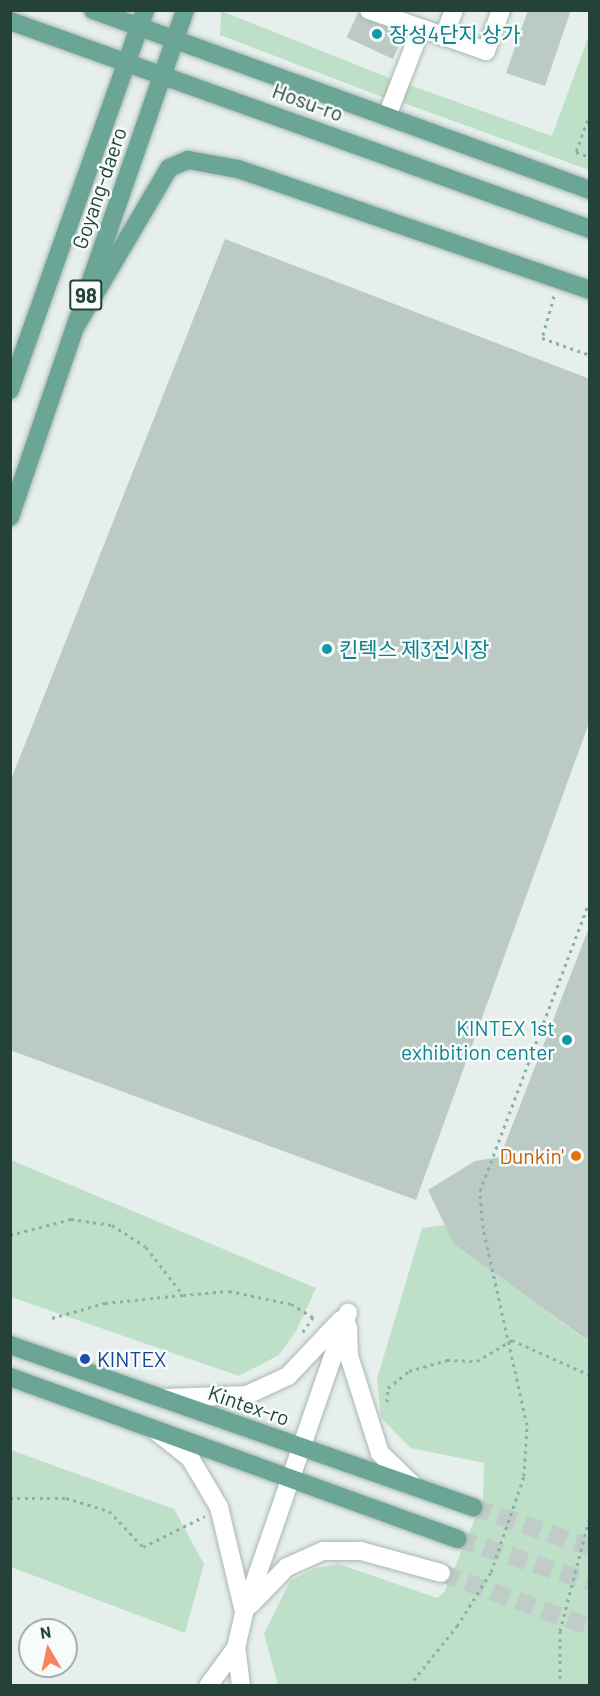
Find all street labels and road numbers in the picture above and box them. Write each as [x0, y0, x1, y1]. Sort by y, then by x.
street label: Hosu-ro [269, 78, 347, 126]
street label: Goyang-daero [66, 124, 132, 252]
road number: 98 [68, 278, 104, 312]
street label: Kintex-ro [205, 1379, 293, 1431]

